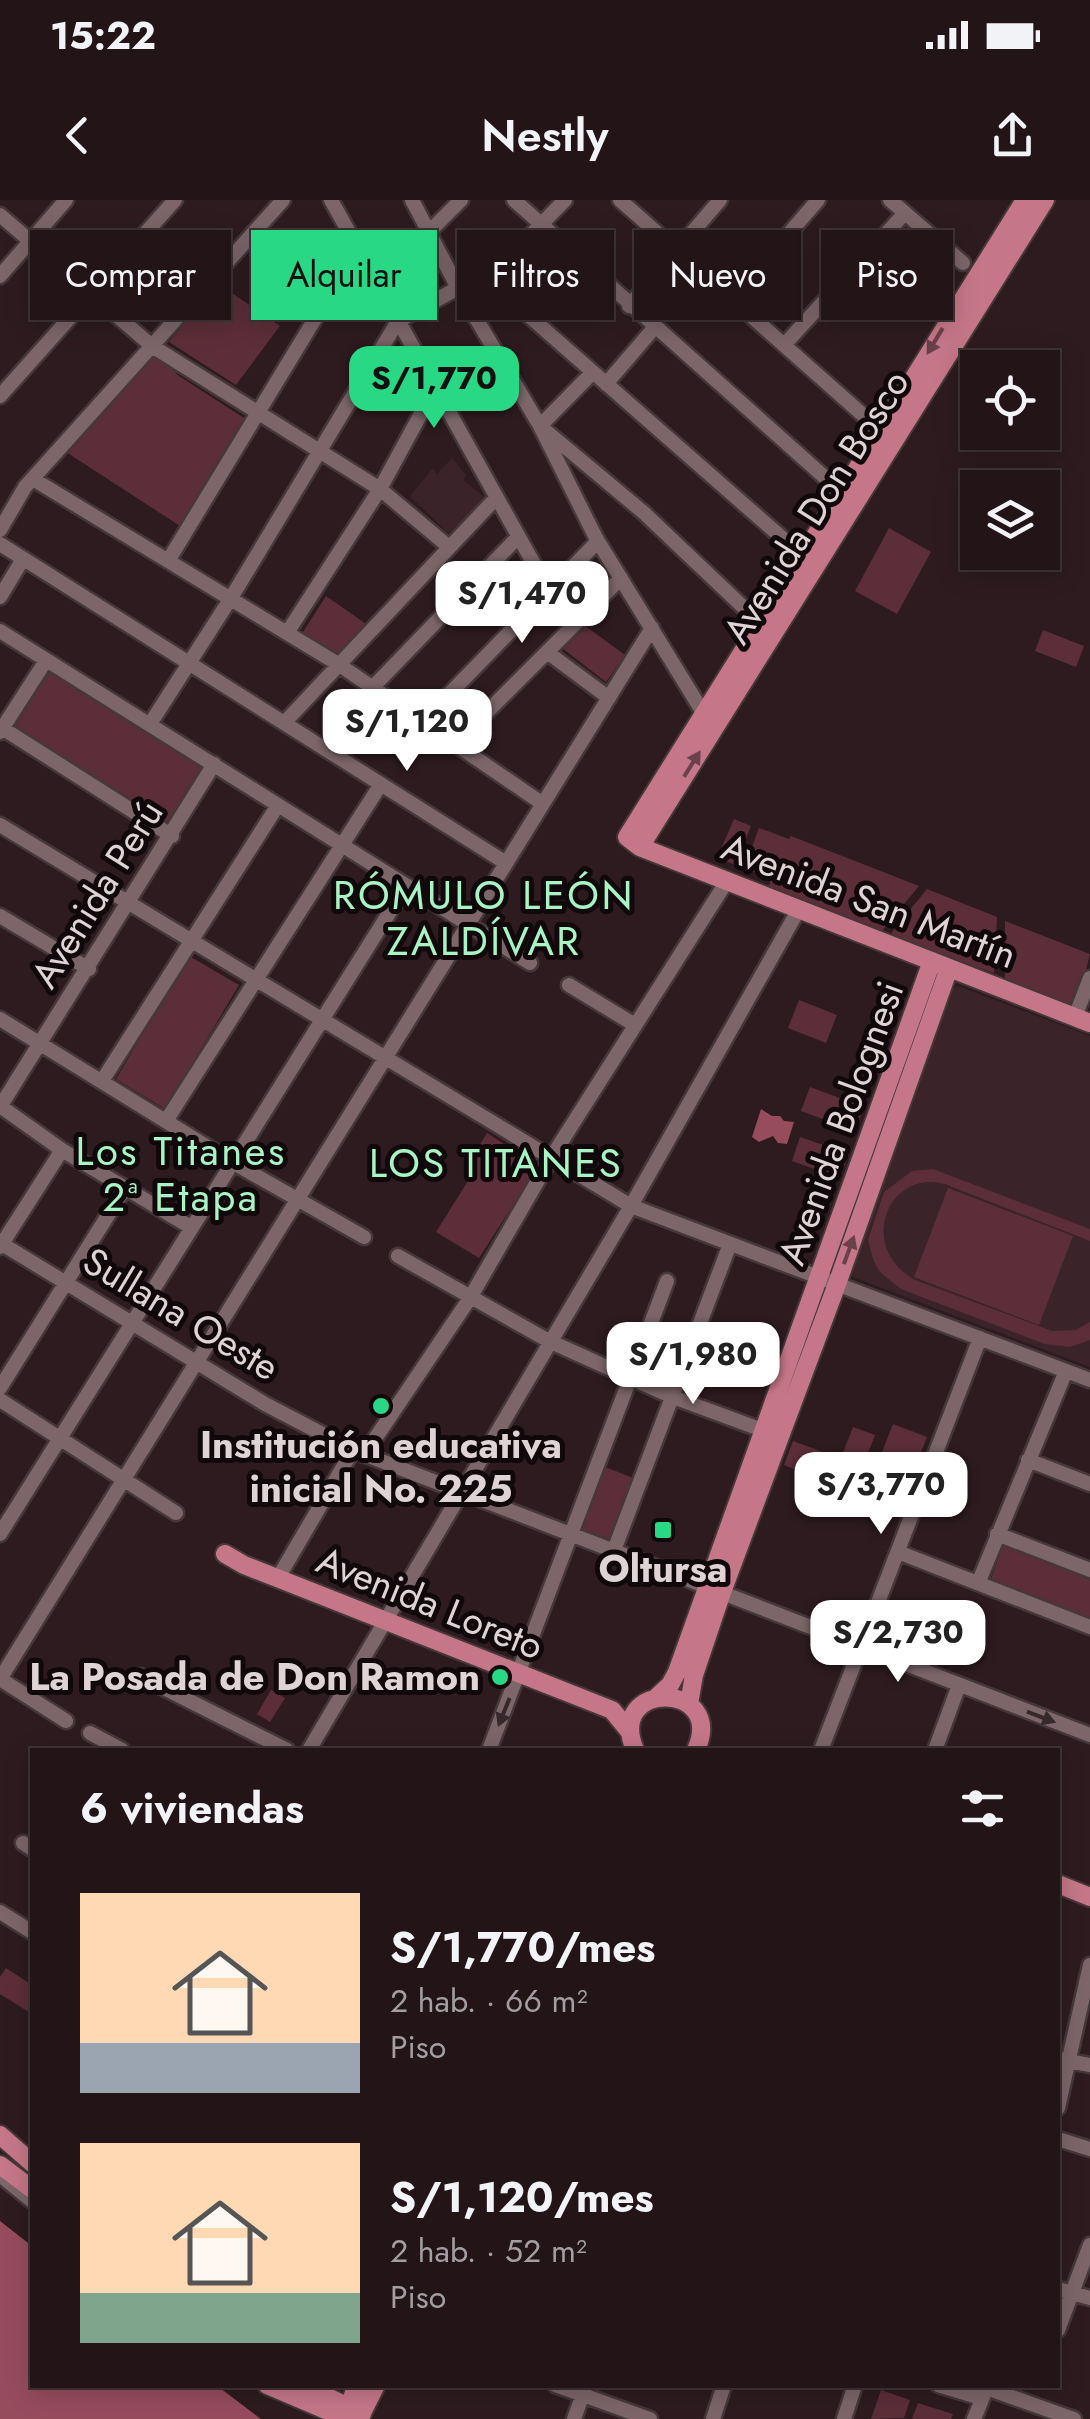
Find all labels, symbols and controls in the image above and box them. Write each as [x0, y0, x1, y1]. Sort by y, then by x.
text: 15:22 [50, 8, 156, 63]
text: Nestly [481, 103, 609, 168]
icon: back [50, 108, 105, 163]
icon: share [985, 108, 1040, 163]
chip: Comprar [30, 230, 231, 320]
chip: Alquilar [251, 230, 437, 320]
chip: Filtros [457, 230, 614, 320]
chip: Nuevo [634, 230, 801, 320]
chip: Piso [821, 230, 953, 320]
one-way arrow [927, 327, 945, 355]
pin: S/1,770 [342, 346, 526, 431]
map controls [960, 350, 1060, 570]
button: locate [960, 350, 1060, 450]
text: S/1,770 [371, 355, 497, 401]
street label: Avenida Don Bosco [709, 359, 922, 655]
button: layers [960, 470, 1060, 570]
pin: S/1,470 [430, 561, 614, 646]
text: S/1,470 [458, 570, 586, 616]
pin: S/1,120 [315, 689, 499, 774]
text: S/1,120 [345, 698, 469, 744]
one-way arrow [683, 750, 701, 778]
street label: Avenida Perú [17, 789, 176, 998]
street label: Avenida San Martín [714, 819, 1024, 982]
district label: RÓMULO LEÓN ZALDÍVAR [333, 866, 635, 970]
street label: Avenida Bolognesi [764, 973, 917, 1272]
district label: Los Titanes 2ª Etapa [75, 1122, 287, 1226]
district label: LOS TITANES [369, 1134, 623, 1192]
street label: Sullana Oeste [73, 1233, 290, 1394]
one-way arrow [842, 1234, 857, 1264]
pin: S/1,980 [601, 1322, 785, 1407]
text: S/1,980 [629, 1331, 757, 1377]
marker: Institución educativa inicial No. 225 [370, 1395, 392, 1417]
place label: Institución educativa inicial No. 225 [200, 1417, 562, 1516]
pin: S/3,770 [789, 1452, 973, 1537]
text: S/3,770 [817, 1461, 946, 1507]
marker: Oltursa [652, 1519, 674, 1541]
street label: Avenida Loreto [309, 1532, 552, 1673]
place label: Oltursa [599, 1541, 727, 1596]
pin: S/2,730 [806, 1600, 990, 1685]
text: S/2,730 [832, 1609, 964, 1655]
place label: La Posada de Don Ramon [29, 1649, 480, 1704]
marker: La Posada de Don Ramon [489, 1666, 511, 1688]
one-way arrow [496, 1697, 512, 1727]
one-way arrow [1026, 1709, 1056, 1725]
text: 6 viviendas [80, 1778, 304, 1839]
icon: filters [955, 1781, 1010, 1836]
text: S/1,770/mes [390, 1917, 655, 1978]
icon: home [160, 1933, 280, 2053]
text: 2 hab. · 66 m² [390, 1978, 588, 2024]
text: Piso [390, 2024, 446, 2070]
text: S/1,120/mes [390, 2167, 654, 2228]
icon: home [160, 2183, 280, 2303]
text: 2 hab. · 52 m² [390, 2228, 587, 2274]
text: Piso [390, 2274, 446, 2320]

